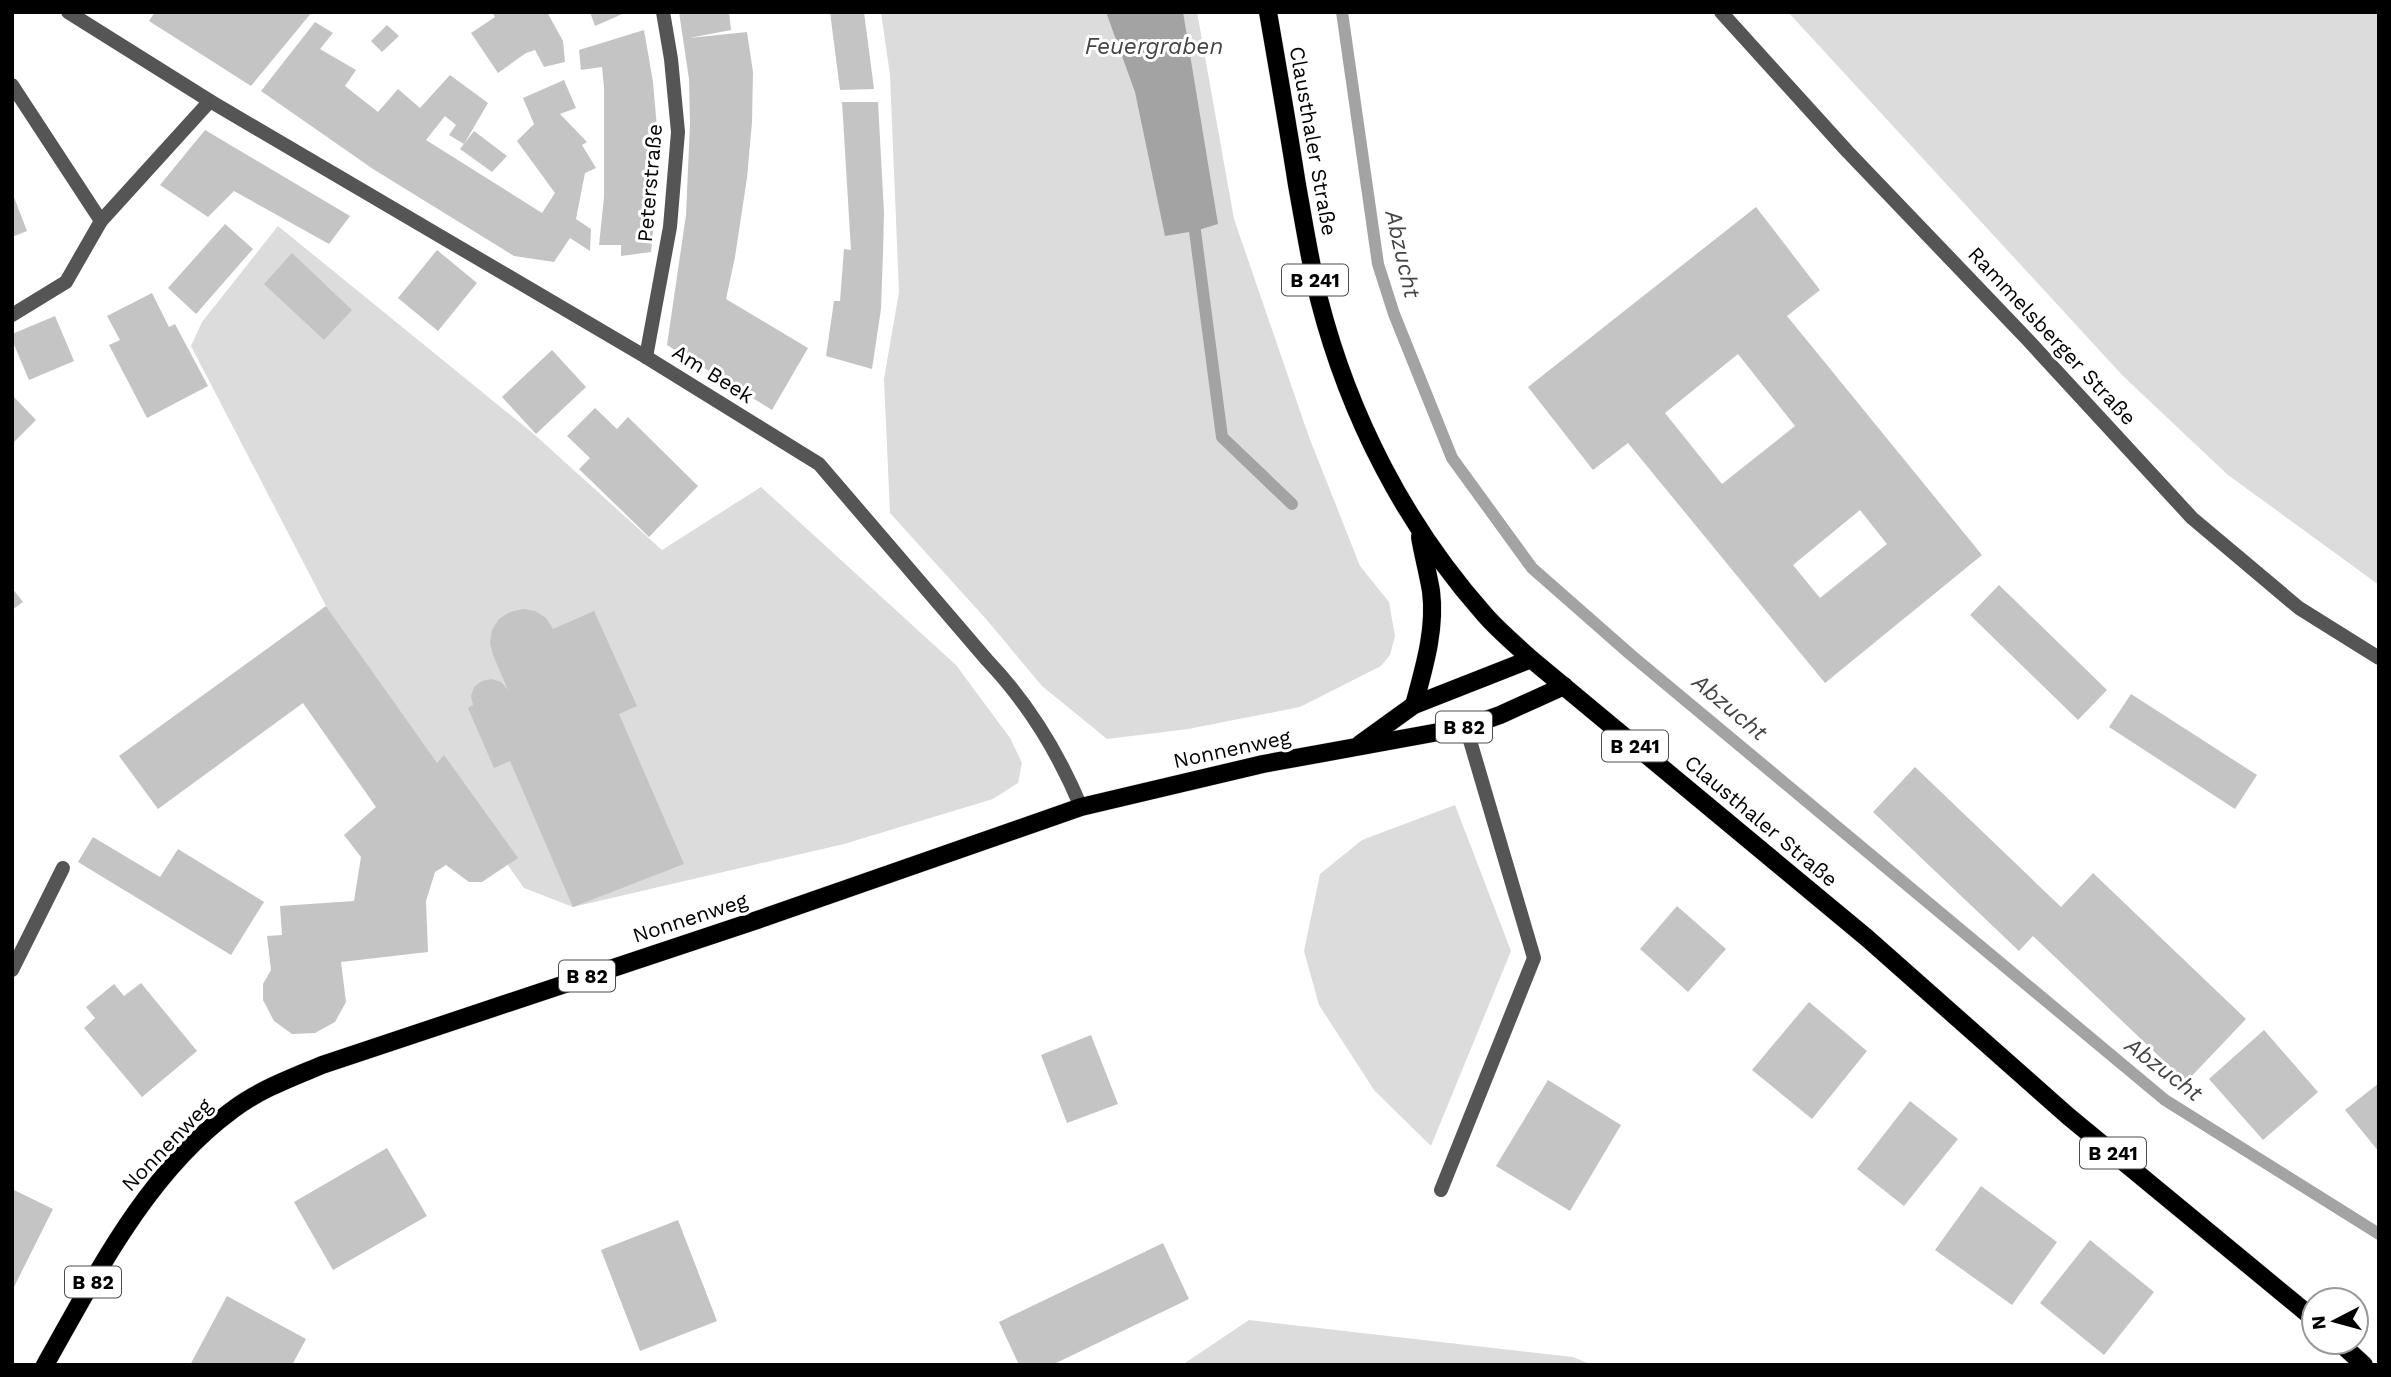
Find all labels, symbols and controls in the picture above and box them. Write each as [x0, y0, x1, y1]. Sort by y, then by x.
water label: Feuergraben [1085, 33, 1223, 60]
street label: Clausthaler Straße [1285, 44, 1342, 237]
street label: Peterstraße [632, 123, 667, 243]
water label: Abzucht [1379, 207, 1426, 301]
street label: Rammelsberger Straße [1963, 241, 2142, 430]
road number: B 241 [1282, 264, 1348, 296]
street label: Am Beek [668, 339, 759, 408]
water label: Abzucht [1686, 668, 1773, 747]
road number: B 82 [1436, 712, 1492, 742]
street label: Nonnenweg [1171, 724, 1294, 773]
road number: B 241 [1602, 730, 1668, 762]
street label: Clausthaler Straße [1680, 749, 1843, 892]
street label: Nonnenweg [629, 887, 751, 948]
road number: B 82 [559, 960, 615, 992]
water label: Abzucht [2119, 1031, 2208, 1107]
street label: Nonnenweg [116, 1092, 218, 1196]
road number: B 241 [2080, 1138, 2146, 1168]
road number: B 82 [65, 1266, 121, 1298]
north arrow [2300, 1286, 2370, 1356]
text: N [2306, 1315, 2331, 1331]

